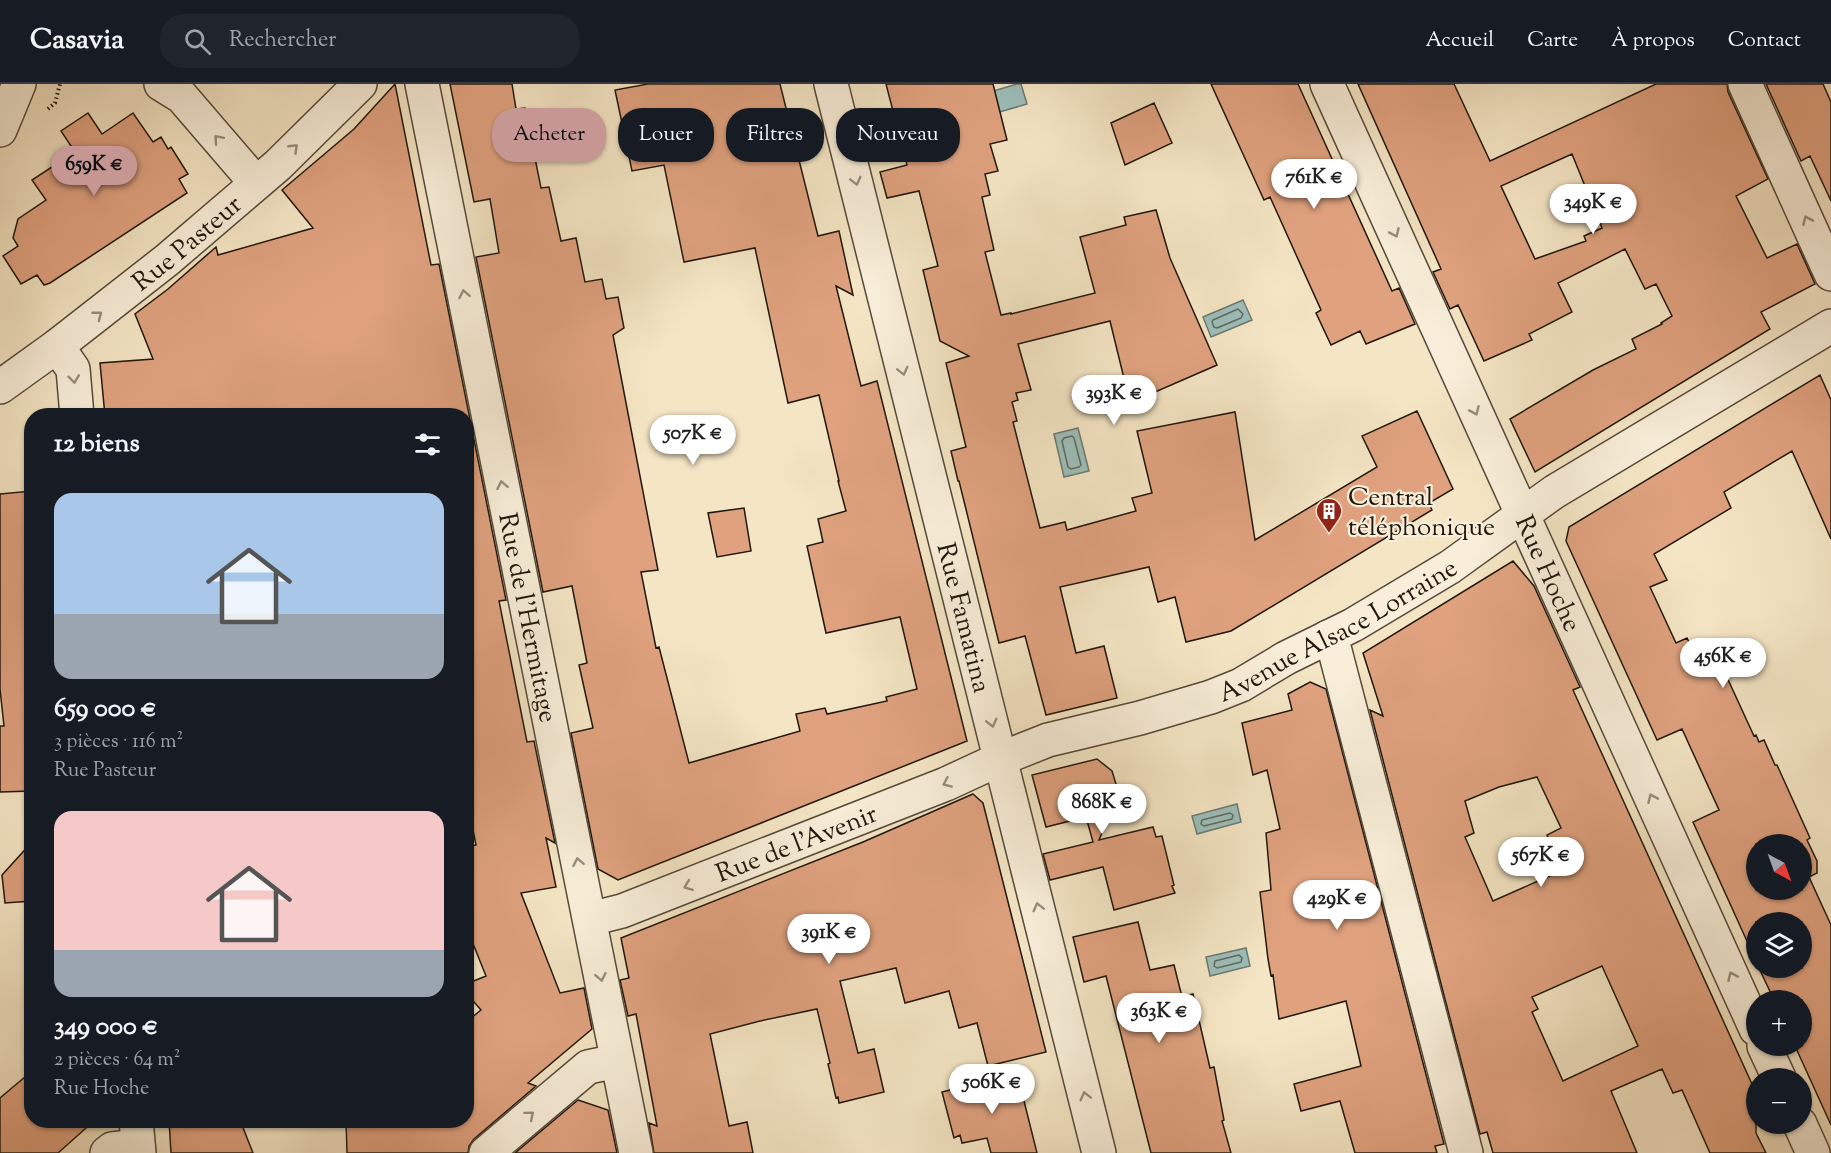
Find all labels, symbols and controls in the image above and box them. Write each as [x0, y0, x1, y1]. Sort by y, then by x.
search box [160, 14, 580, 68]
text: Casavia [30, 21, 124, 61]
icon: search [181, 25, 214, 58]
text: Rechercher [229, 25, 337, 57]
text: Accueil [1426, 26, 1494, 56]
text: Carte [1527, 26, 1578, 56]
text: À propos [1611, 26, 1695, 56]
text: Contact [1728, 26, 1801, 56]
chip: Acheter [492, 108, 606, 162]
chip: Louer [618, 108, 714, 162]
chip: Filtres [726, 108, 824, 162]
chip: Nouveau [836, 108, 960, 162]
one-way arrow [214, 135, 225, 146]
one-way arrow [288, 144, 298, 155]
pin: 659K € [45, 146, 143, 197]
text: 659K € [65, 151, 123, 180]
pin: 761K € [1265, 159, 1363, 210]
text: 761K € [1285, 164, 1343, 193]
one-way arrow [848, 176, 861, 186]
pin: 349K € [1544, 184, 1642, 235]
street label: Rue Pasteur [125, 187, 251, 301]
text: 349K € [1564, 189, 1622, 218]
one-way arrow [1802, 216, 1814, 227]
one-way arrow [1388, 226, 1400, 237]
one-way arrow [458, 290, 471, 300]
one-way arrow [91, 311, 102, 322]
one-way arrow [896, 365, 909, 375]
one-way arrow [67, 374, 80, 383]
pin: 393K € [1065, 375, 1163, 426]
text: 393K € [1086, 380, 1142, 409]
one-way arrow [1468, 404, 1480, 415]
pin: 507K € [644, 415, 742, 466]
text: 507K € [664, 420, 722, 449]
text: 12 biens [54, 426, 140, 463]
icon: filters [411, 428, 444, 461]
place label: Central téléphonique [1348, 480, 1495, 547]
one-way arrow [496, 481, 509, 491]
building icon: Central téléphonique [1314, 496, 1344, 534]
street label: Rue de l'Hermitage [487, 510, 565, 726]
street label: Rue Hoche [1504, 510, 1589, 638]
icon: home [195, 532, 303, 640]
street label: Rue Famatina [926, 539, 999, 697]
street label: Avenue Alsace Lorraine [1214, 551, 1465, 713]
pin: 456K € [1674, 638, 1772, 689]
text: 456K € [1694, 643, 1752, 672]
text: 659 000 € [54, 691, 157, 728]
one-way arrow [984, 717, 997, 727]
text: 3 pièces · 116 m² [54, 728, 183, 757]
text: Rue Pasteur [54, 757, 156, 786]
one-way arrow [943, 776, 954, 788]
pin: 868K € [1053, 784, 1151, 835]
text: 868K € [1072, 789, 1132, 818]
one-way arrow [1647, 793, 1659, 804]
street label: Rue de l'Avenir [711, 797, 883, 893]
north arrow [1746, 834, 1812, 900]
map controls [1746, 834, 1812, 1134]
pin: 567K € [1492, 837, 1590, 888]
text: 567K € [1512, 842, 1570, 871]
icon: home [195, 850, 303, 958]
one-way arrow [572, 857, 585, 867]
one-way arrow [683, 878, 694, 891]
pin: 429K € [1288, 880, 1386, 931]
text: 429K € [1307, 885, 1367, 914]
one-way arrow [1032, 902, 1045, 912]
button: layers [1746, 912, 1812, 978]
pin: 391K € [780, 914, 878, 965]
text: 391K € [801, 919, 857, 948]
one-way arrow [594, 971, 607, 981]
one-way arrow [1728, 971, 1740, 982]
button: + [1746, 990, 1812, 1056]
pin: 363K € [1110, 993, 1208, 1044]
text: 363K € [1131, 998, 1187, 1027]
text: 349 000 € [54, 1009, 158, 1046]
text: 2 pièces · 64 m² [54, 1046, 181, 1075]
pin: 506K € [943, 1064, 1041, 1115]
button: − [1746, 1068, 1812, 1134]
text: 506K € [963, 1069, 1021, 1098]
text: Rue Hoche [54, 1075, 149, 1104]
one-way arrow [1079, 1091, 1092, 1101]
one-way arrow [523, 1112, 534, 1123]

